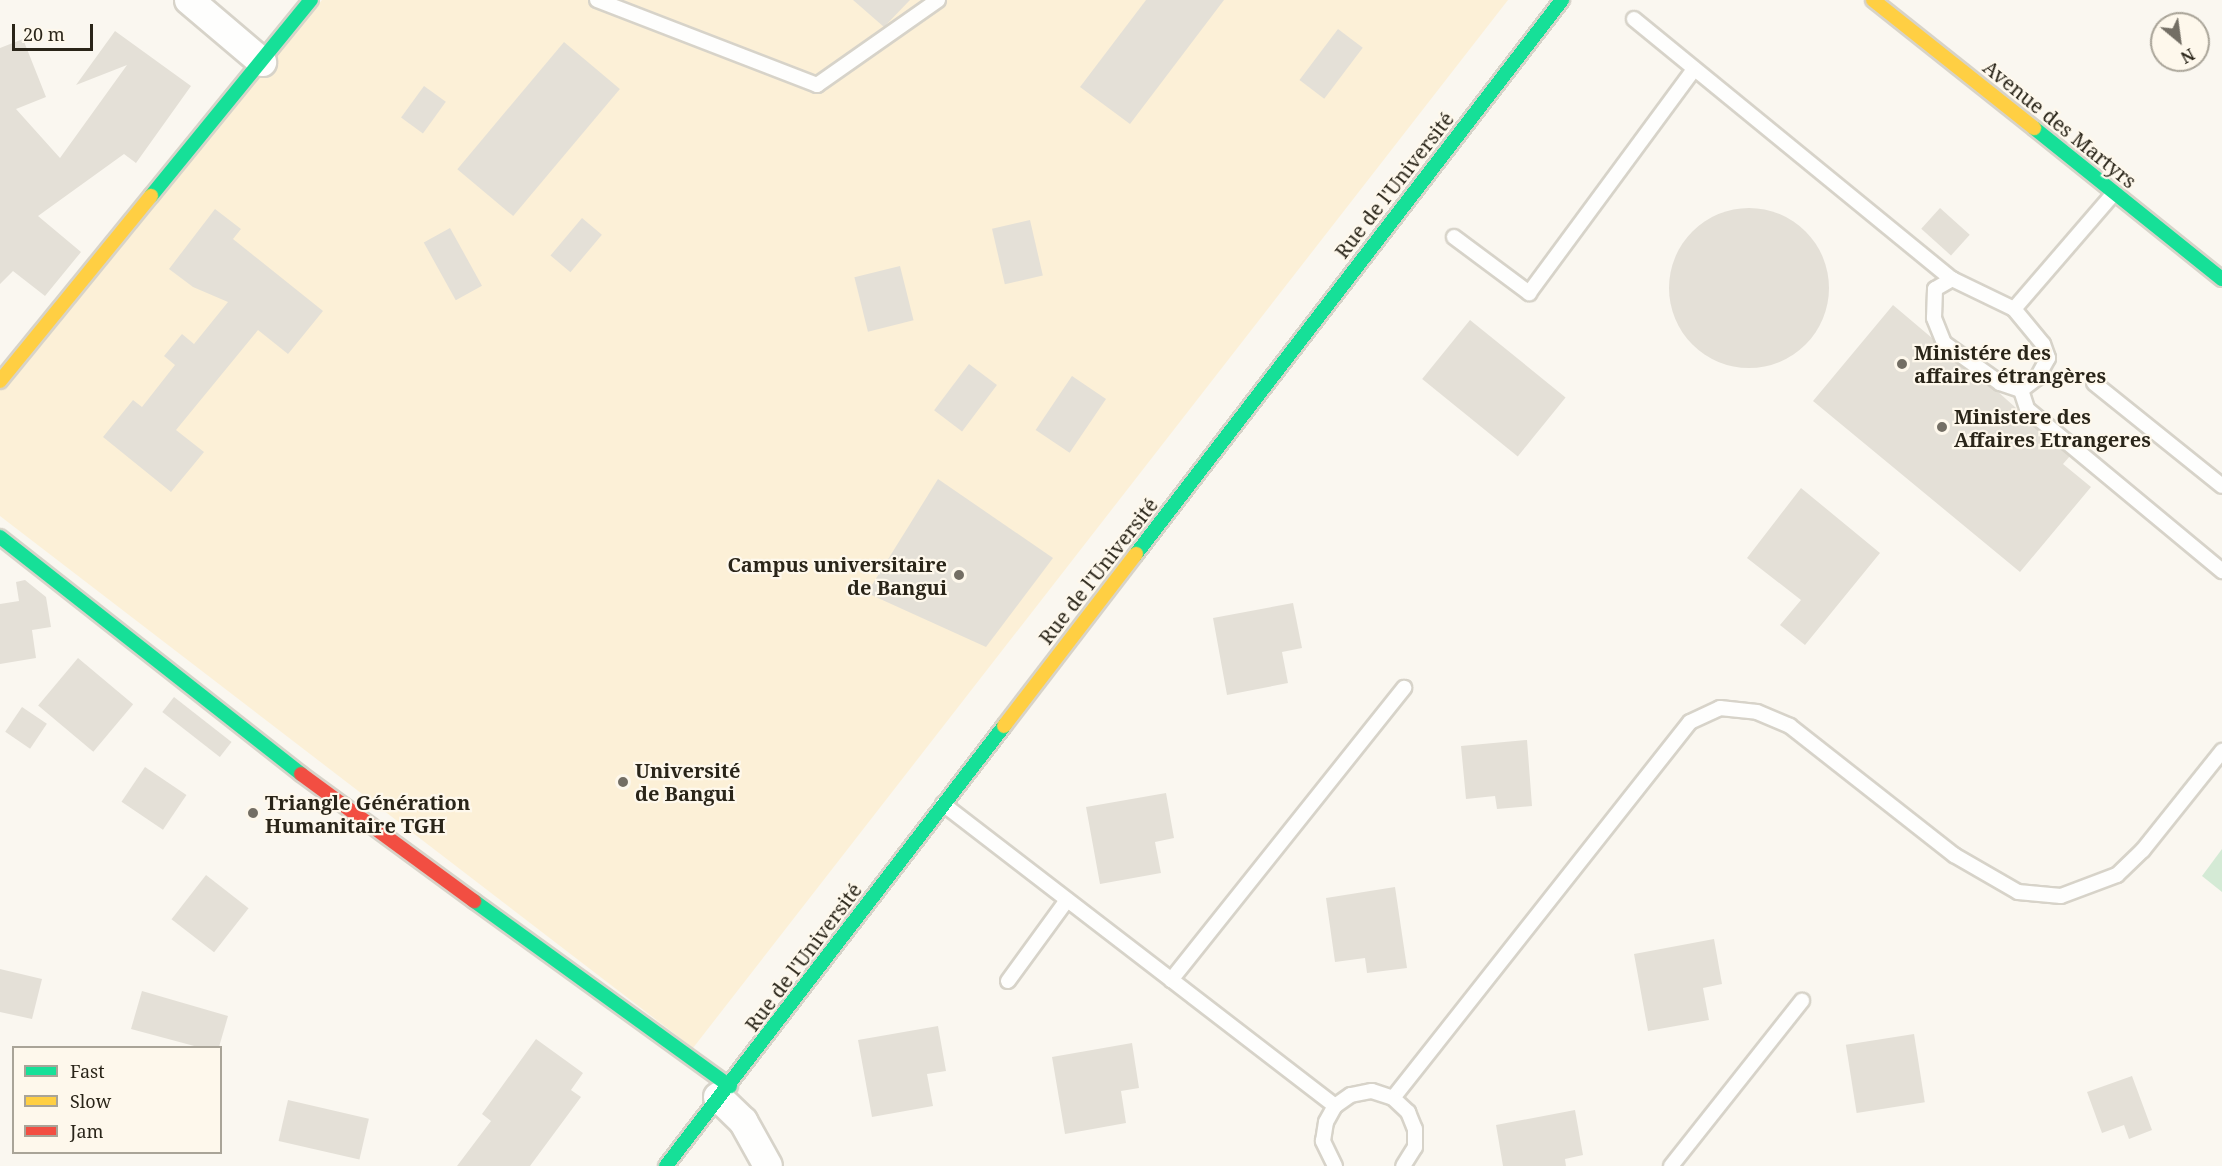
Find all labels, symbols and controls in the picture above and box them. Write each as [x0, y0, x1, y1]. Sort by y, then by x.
scale bar [15, 12, 96, 50]
north arrow [2150, 12, 2210, 72]
text: 20 m [23, 22, 65, 46]
text: N [2177, 43, 2199, 69]
street label: Avenue des Martyrs [1979, 55, 2141, 193]
street label: Rue de l'Université [1329, 107, 1459, 263]
place label: Ministére des affaires étrangères [1914, 340, 2106, 387]
marker: Ministére des affaires étrangères [1895, 357, 1909, 371]
place label: Ministere des Affaires Etrangeres [1954, 404, 2151, 451]
marker: Ministere des Affaires Etrangeres [1935, 420, 1949, 434]
street label: Rue de l'Université [1033, 493, 1163, 649]
place label: Campus universitaire de Bangui [727, 552, 947, 599]
marker: Campus universitaire de Bangui [952, 568, 966, 582]
place label: Université de Bangui [635, 759, 741, 806]
marker: Université de Bangui [616, 775, 630, 789]
place label: Triangle Génération Humanitaire TGH [265, 790, 470, 837]
marker: Triangle Génération Humanitaire TGH [246, 806, 260, 820]
street label: Rue de l'Université [740, 878, 866, 1036]
legend [12, 1046, 222, 1154]
text: Fast [70, 1059, 105, 1083]
text: Slow [70, 1089, 111, 1113]
text: Jam [70, 1119, 104, 1143]

